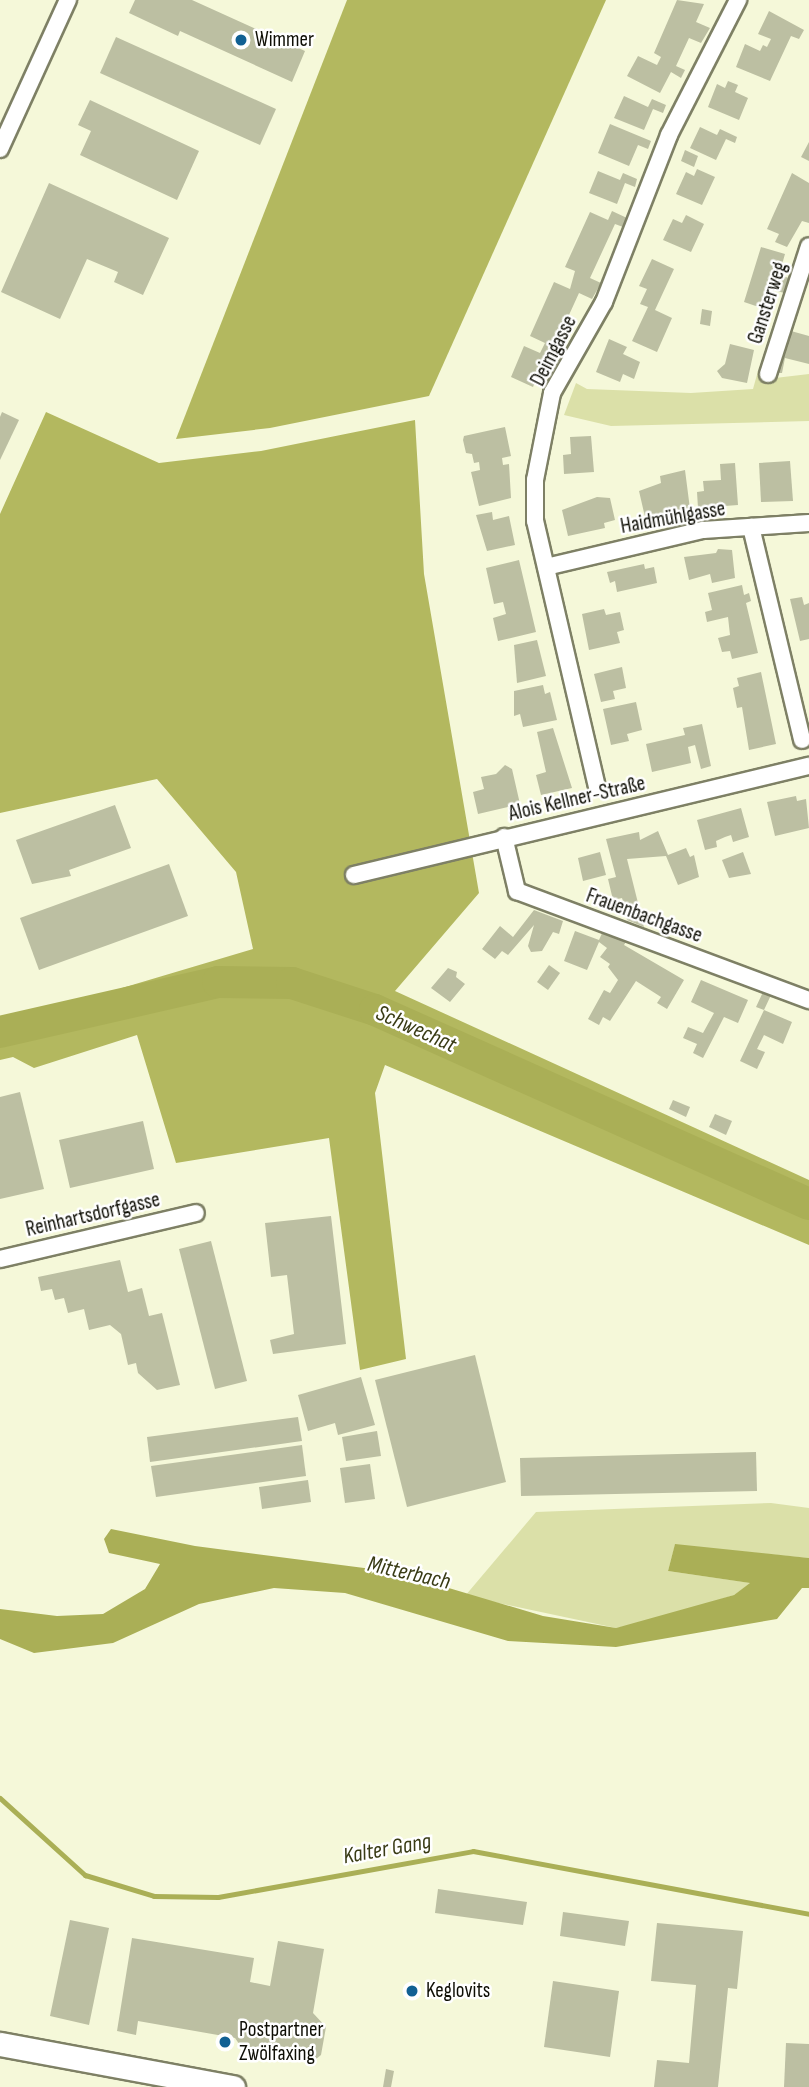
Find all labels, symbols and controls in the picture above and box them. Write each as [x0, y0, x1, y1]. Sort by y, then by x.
place label: Wimmer [255, 27, 314, 53]
marker: Wimmer [233, 32, 249, 48]
street label: Gansterweg [743, 259, 793, 347]
street label: Deimgasse [526, 312, 582, 390]
street label: Haidmühlgasse [619, 496, 727, 540]
street label: Alois Kellner-Straße [506, 771, 648, 827]
street label: Frauenbachgasse [583, 883, 705, 949]
water label: Schwechat [372, 999, 460, 1059]
street label: Reinhartsdorfgasse [23, 1187, 163, 1243]
water label: Mitterbach [365, 1550, 453, 1596]
water label: Kalter Gang [341, 1828, 433, 1870]
place label: Keglovits [426, 1978, 490, 2004]
marker: Keglovits [404, 1983, 420, 1999]
place label: Postpartner Zwölfaxing [239, 2017, 323, 2067]
marker: Postpartner Zwölfaxing [217, 2034, 233, 2050]

